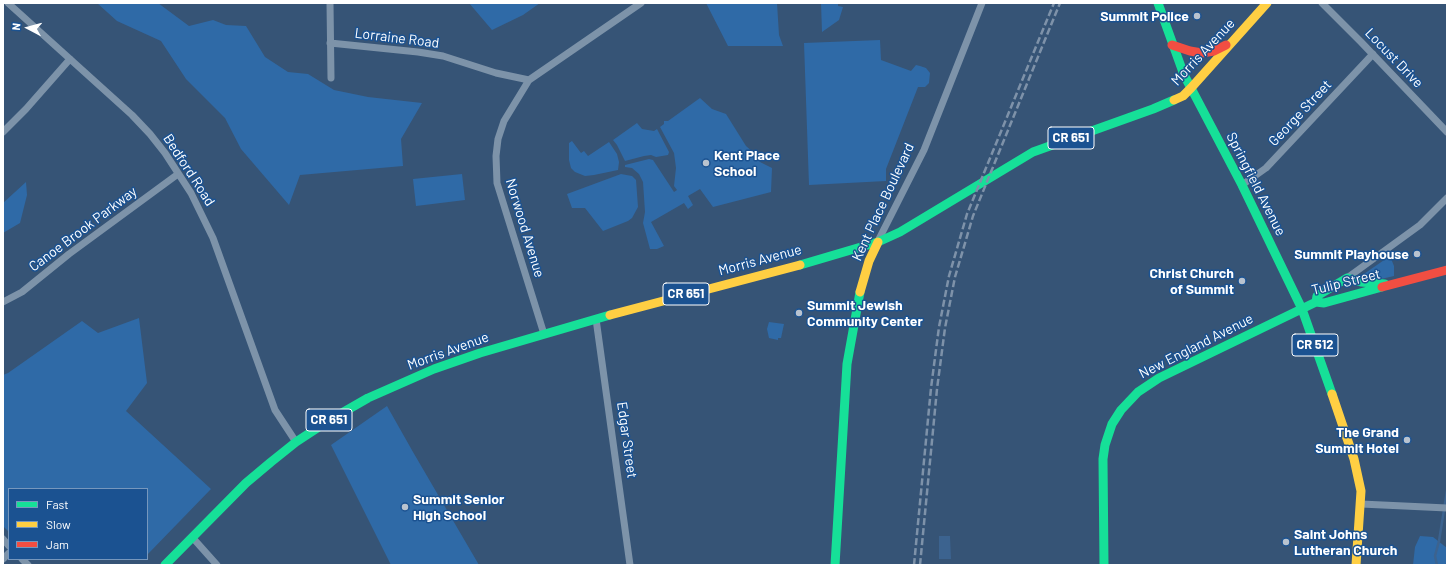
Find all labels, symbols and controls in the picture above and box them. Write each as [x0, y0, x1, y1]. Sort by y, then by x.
north arrow [8, 8, 48, 48]
place label: Summit Police [1100, 8, 1189, 24]
marker: Summit Police [1192, 11, 1202, 21]
street label: Morris Avenue [1168, 15, 1238, 89]
text: N [9, 22, 22, 31]
street label: Lorraine Road [354, 24, 440, 52]
street label: Locust Drive [1362, 25, 1426, 91]
street label: George Street [1265, 76, 1335, 150]
road number: CR 651 [1048, 127, 1094, 149]
street label: Springfield Avenue [1223, 129, 1289, 239]
street label: Bedford Road [160, 131, 218, 209]
street label: Kent Place Boulevard [848, 140, 918, 264]
place label: Kent Place School [714, 147, 780, 180]
marker: Kent Place School [701, 158, 711, 168]
street label: Norwood Avenue [502, 176, 548, 280]
street label: Canoe Brook Parkway [26, 183, 140, 275]
street label: Morris Avenue [717, 241, 803, 279]
place label: Summit Playhouse [1294, 246, 1409, 262]
marker: Summit Playhouse [1412, 249, 1422, 259]
place label: Christ Church of Summit [1150, 265, 1234, 298]
street label: Tulip Street [1310, 265, 1382, 299]
marker: Christ Church of Summit [1237, 276, 1247, 286]
road number: CR 651 [663, 283, 709, 305]
place label: Summit Jewish Community Center [807, 297, 923, 330]
marker: Summit Jewish Community Center [794, 308, 804, 318]
street label: New England Avenue [1136, 310, 1256, 382]
street label: Morris Avenue [405, 328, 491, 374]
road number: CR 512 [1292, 334, 1338, 356]
street label: Edgar Street [613, 401, 641, 479]
road number: CR 651 [306, 409, 352, 431]
place label: The Grand Summit Hotel [1315, 424, 1399, 456]
marker: The Grand Summit Hotel [1402, 435, 1412, 445]
legend [8, 488, 148, 560]
place label: Summit Senior High School [413, 491, 504, 524]
text: Fast [46, 497, 69, 511]
marker: Summit Senior High School [400, 502, 410, 512]
text: Slow [46, 517, 71, 531]
place label: Saint Johns Lutheran Church [1294, 526, 1398, 558]
text: Jam [46, 537, 69, 551]
marker: Saint Johns Lutheran Church [1281, 537, 1291, 547]

